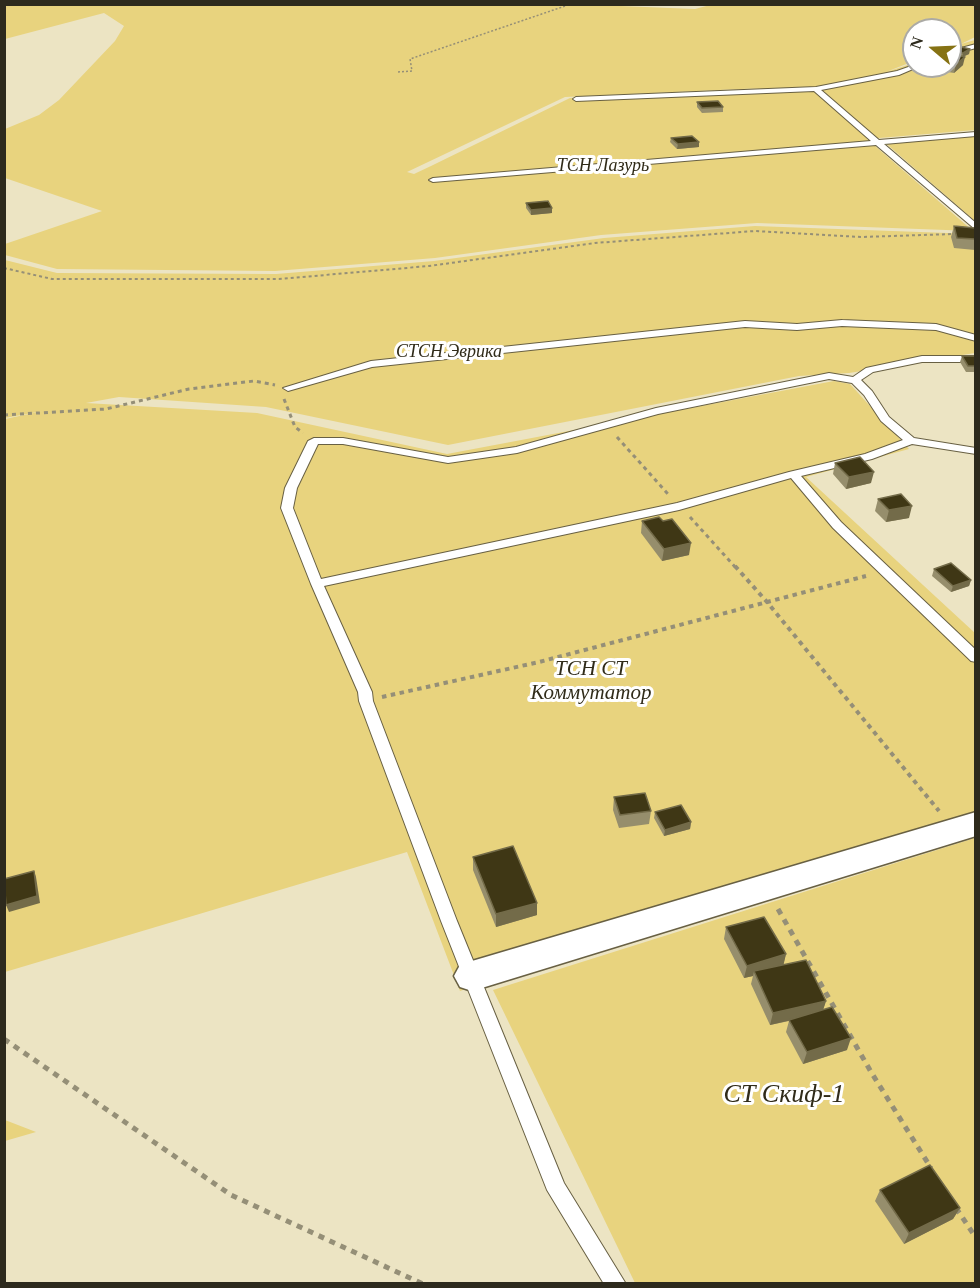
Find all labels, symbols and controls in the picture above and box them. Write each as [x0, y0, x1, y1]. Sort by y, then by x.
north arrow [902, 18, 962, 78]
text: N [906, 34, 926, 51]
park label: ТСН Лазурь [557, 155, 649, 177]
park label: СТСН Эврика [396, 341, 502, 363]
park label: ТСН СТ Коммутатор [530, 656, 652, 706]
park label: СТ Скиф-1 [724, 1079, 844, 1111]

